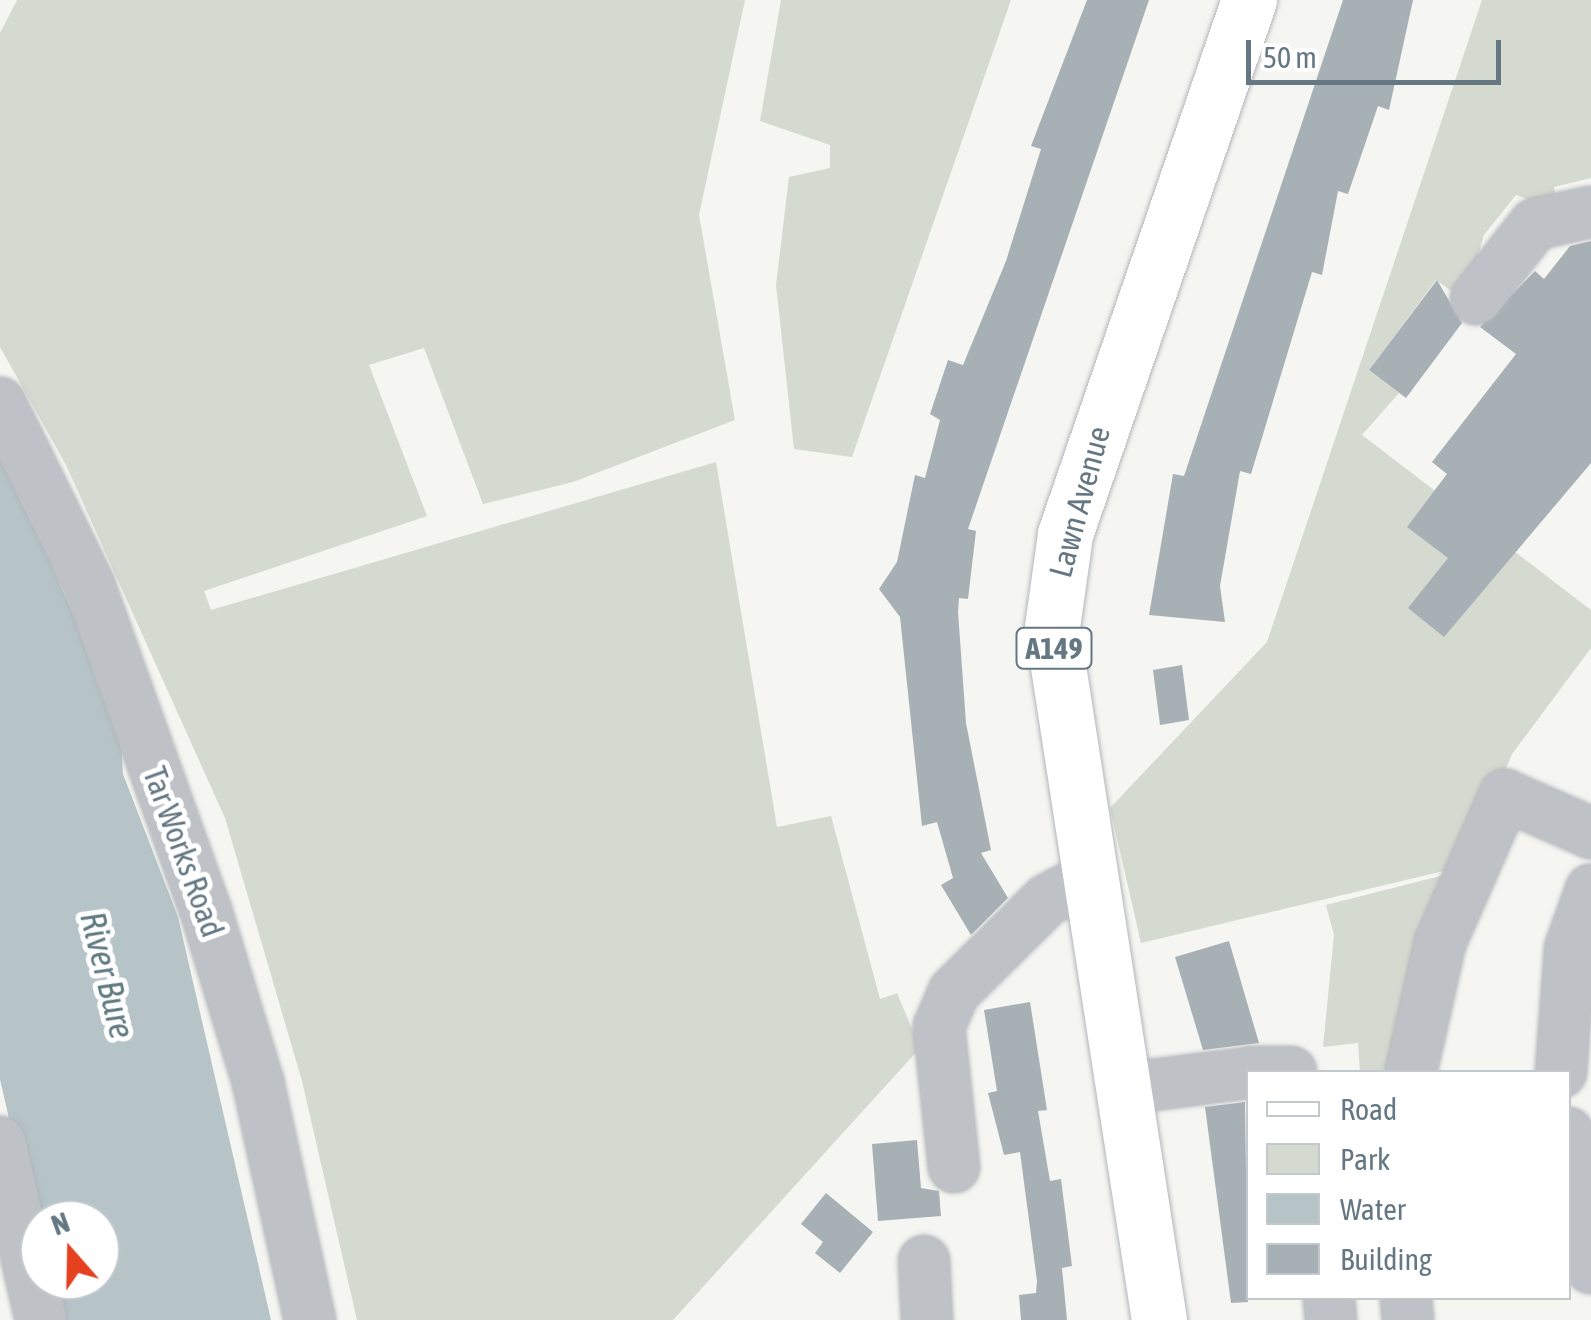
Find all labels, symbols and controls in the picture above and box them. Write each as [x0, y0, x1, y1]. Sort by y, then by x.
scale bar [1251, 20, 1506, 82]
text: 50 m [1263, 40, 1317, 74]
street label: Lawn Avenue [1041, 422, 1119, 582]
road number: A149 [1014, 623, 1094, 673]
street label: Tar Works Road [135, 762, 231, 942]
water label: River Bure [72, 907, 144, 1043]
legend [1246, 1070, 1571, 1300]
text: Road [1340, 1092, 1397, 1126]
text: Park [1340, 1142, 1390, 1176]
text: Water [1340, 1192, 1406, 1226]
north arrow [20, 1200, 120, 1300]
text: N [47, 1206, 74, 1242]
text: Building [1340, 1242, 1432, 1276]

